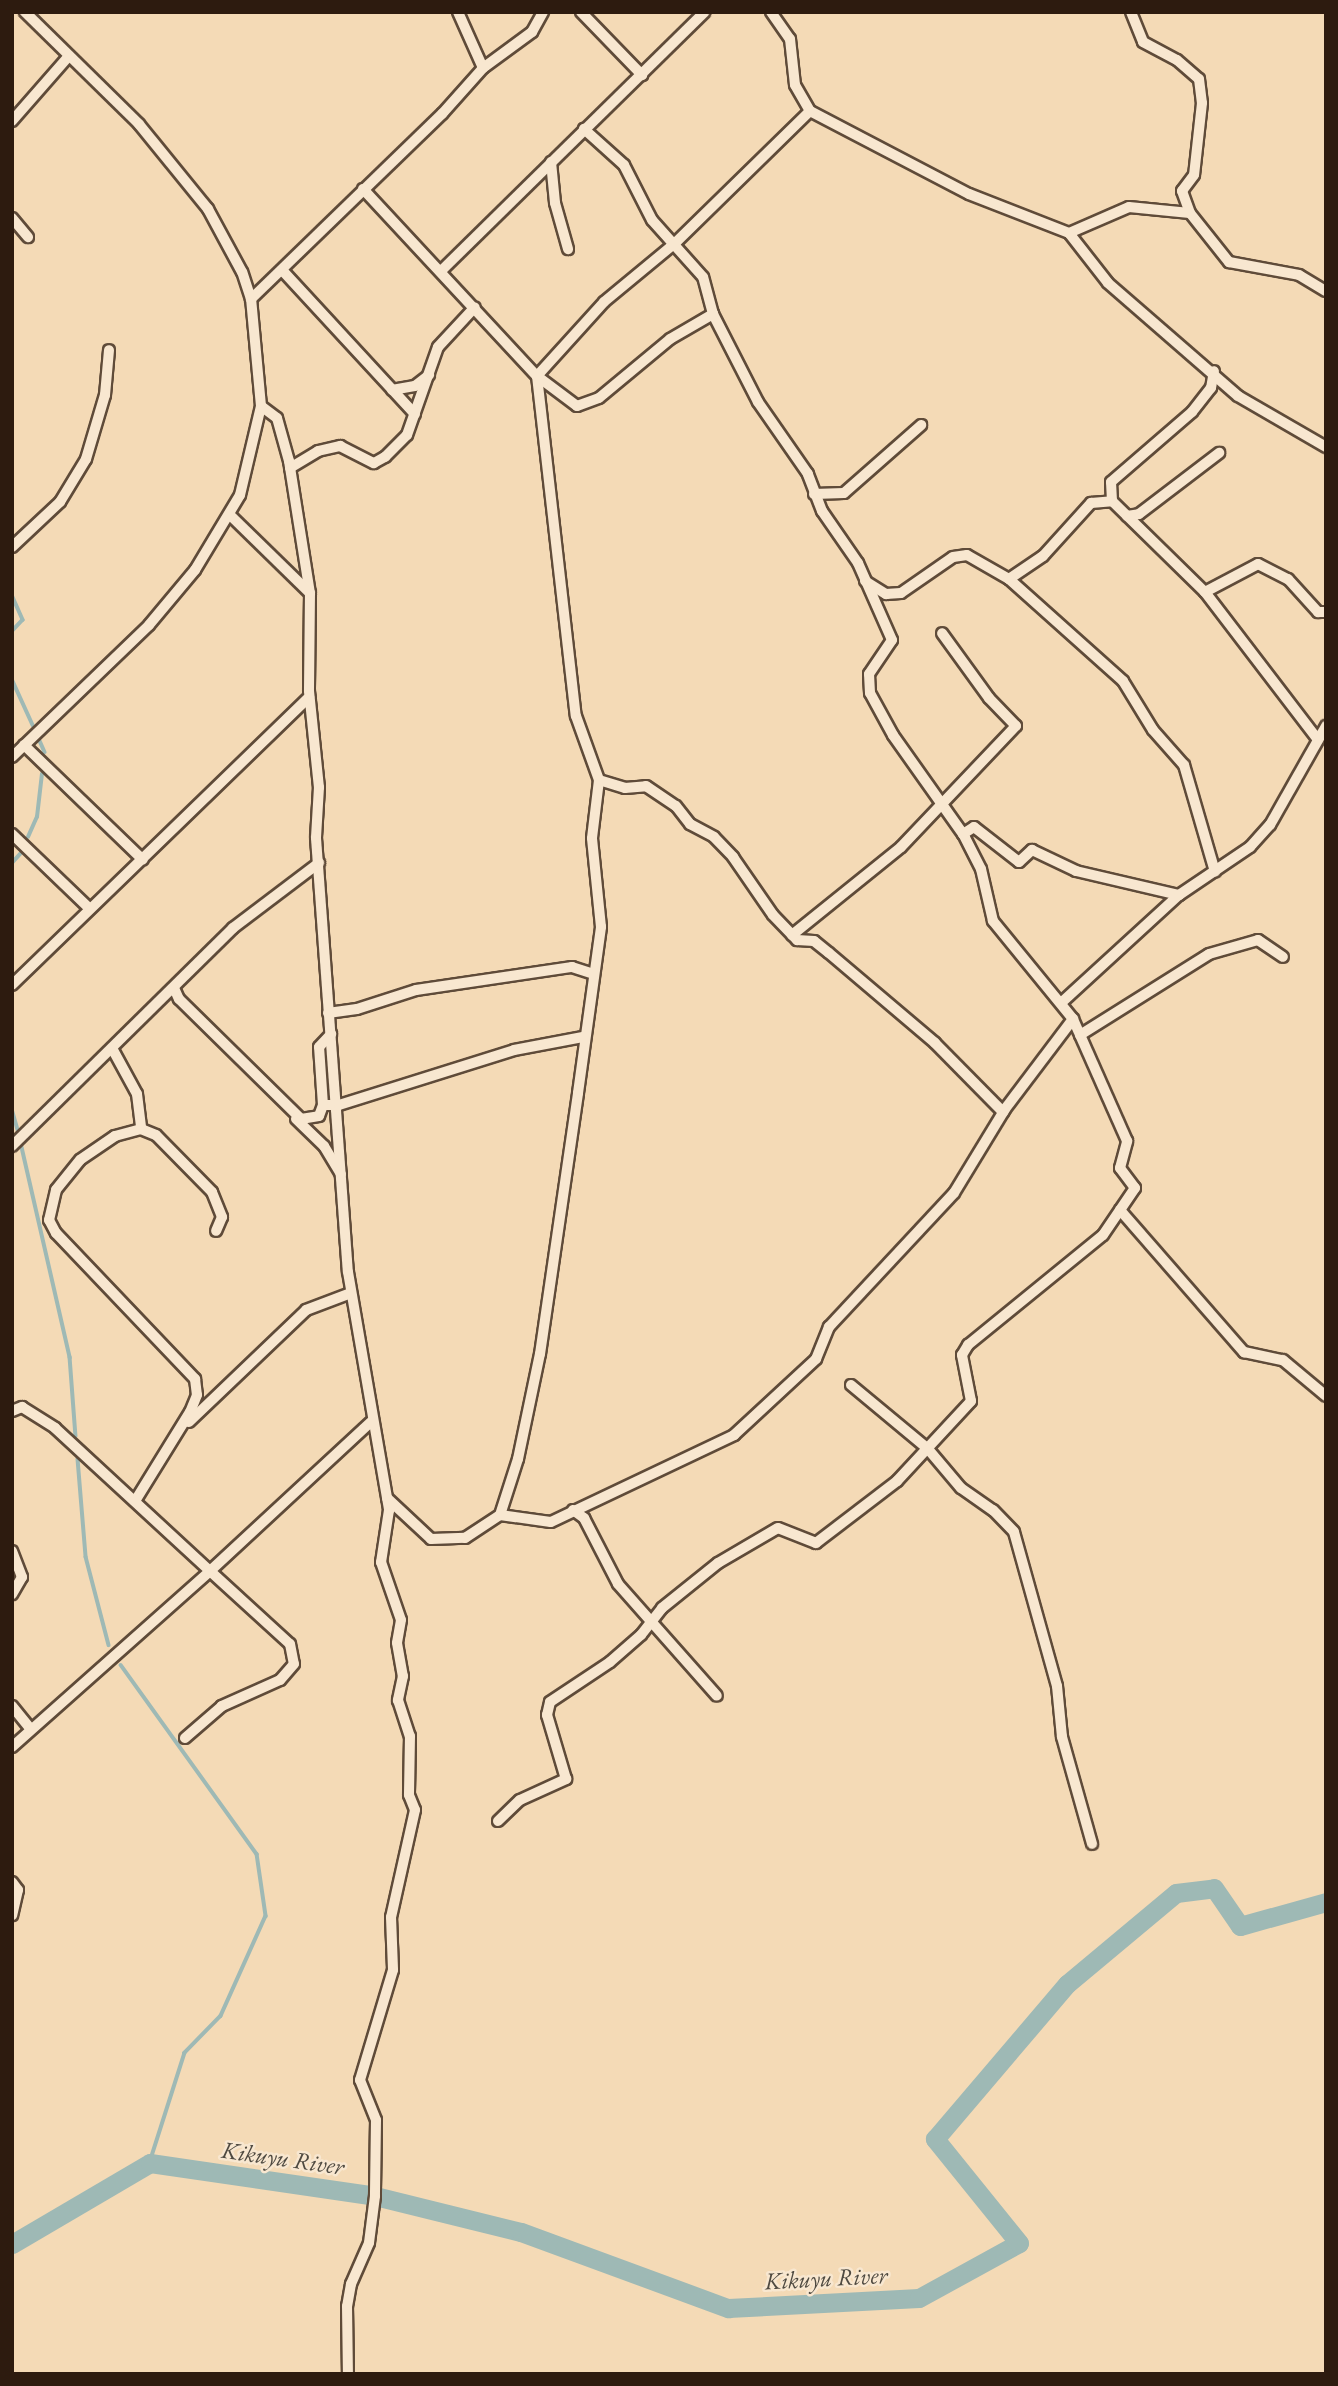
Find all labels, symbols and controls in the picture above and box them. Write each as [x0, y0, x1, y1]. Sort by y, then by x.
water label: Kikuyu River [220, 2135, 346, 2181]
water label: Kikuyu River [764, 2260, 888, 2296]

